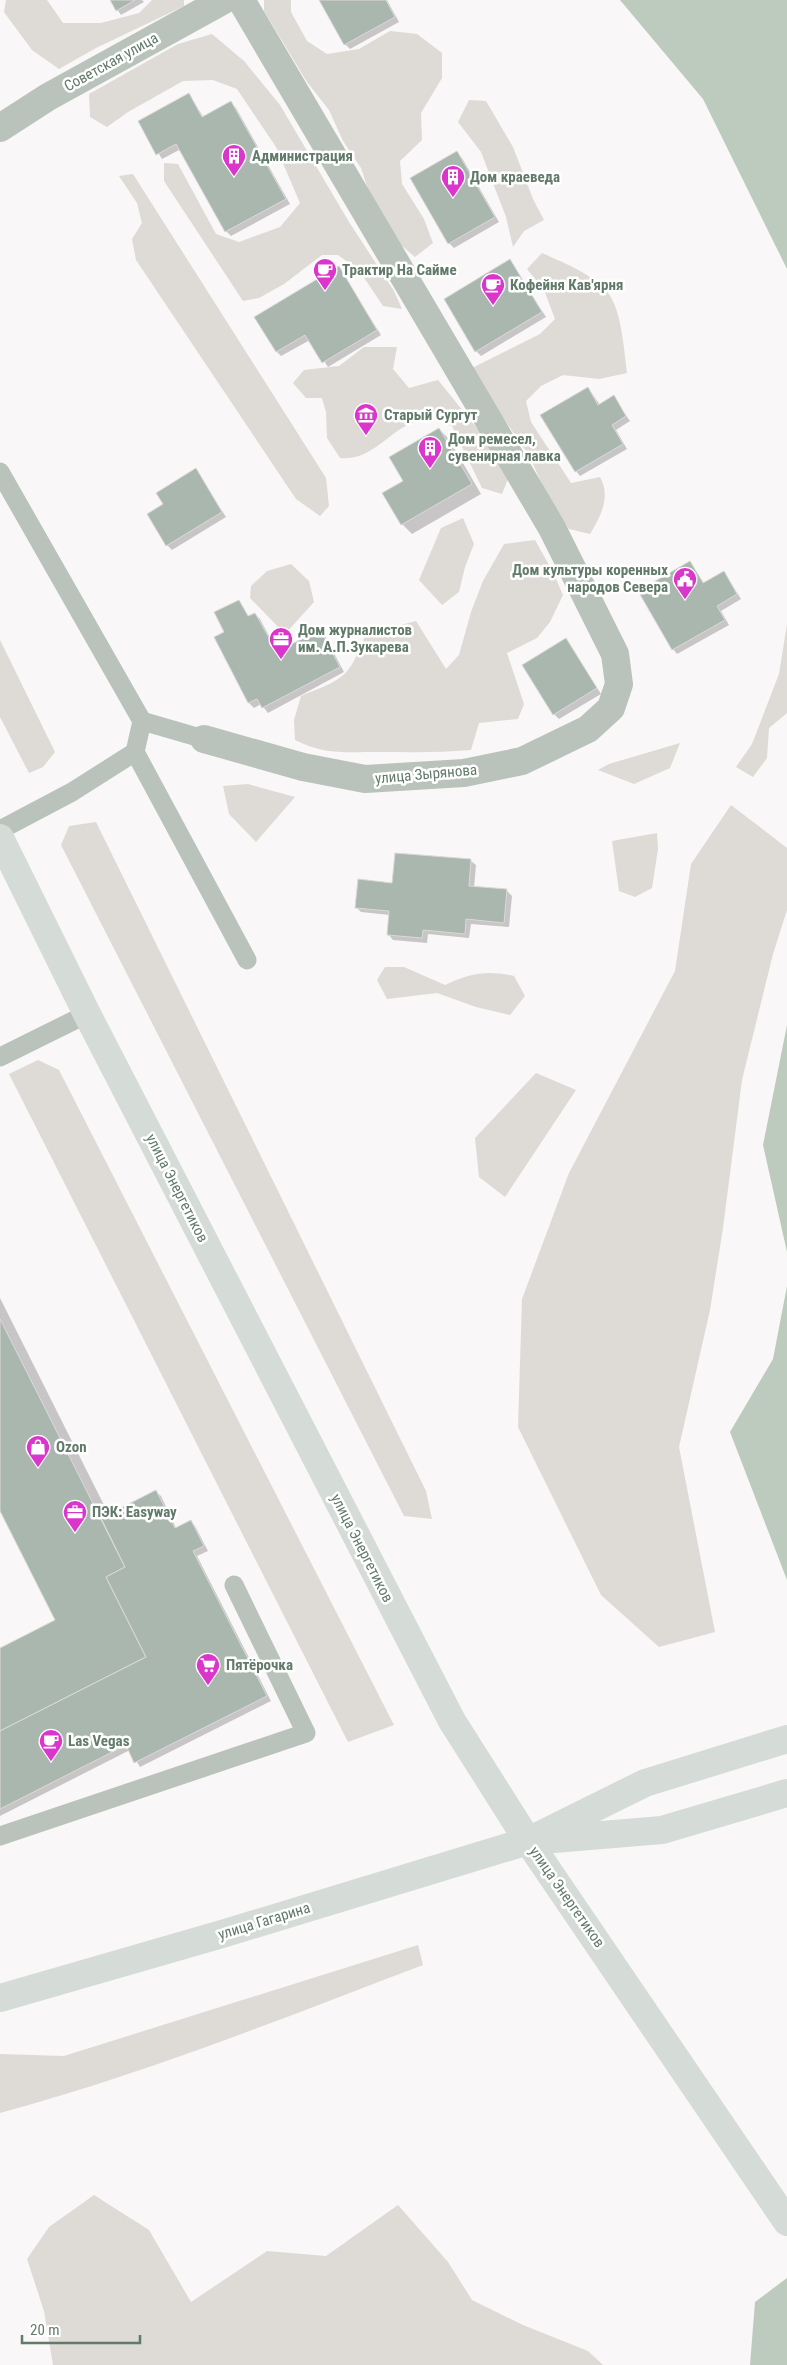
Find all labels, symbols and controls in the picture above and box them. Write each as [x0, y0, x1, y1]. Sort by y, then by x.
street label: Советская улица [61, 29, 161, 95]
building icon: Администрация [221, 143, 247, 177]
place label: Администрация [252, 147, 353, 165]
building icon: Дом краеведа [440, 164, 466, 198]
place label: Дом краеведа [470, 168, 560, 186]
cafe icon: Трактир На Сайме [312, 257, 338, 291]
place label: Трактир На Сайме [342, 261, 457, 279]
cafe icon: Кофейня Кав'ярня [480, 272, 506, 306]
place label: Кофейня Кав'ярня [510, 276, 623, 294]
museum icon: Старый Сургут [353, 402, 379, 436]
place label: Старый Сургут [384, 406, 478, 424]
place label: Дом ремесел, сувенирная лавка [448, 430, 561, 465]
building icon: Дом ремесел, сувенирная лавка [417, 435, 443, 469]
place label: Дом культуры коренных народов Севера [512, 561, 668, 596]
public building icon: Дом культуры коренных народов Севера [672, 566, 698, 600]
place label: Дом журналистов им. А.П.Зукарева [298, 621, 412, 656]
office icon: Дом журналистов им. А.П.Зукарева [268, 626, 294, 660]
street label: улица Зырянова [374, 761, 478, 787]
street label: улица Энергетиков [142, 1131, 212, 1245]
shop icon: Ozon [25, 1434, 51, 1468]
place label: Ozon [56, 1438, 87, 1456]
street label: улица Энергетиков [327, 1491, 397, 1605]
office icon: ПЭК: Easyway [62, 1499, 88, 1533]
place label: ПЭК: Easyway [92, 1503, 177, 1521]
supermarket icon: Пятёрочка [195, 1652, 221, 1686]
place label: Пятёрочка [226, 1656, 293, 1674]
cafe icon: Las Vegas [38, 1728, 64, 1762]
place label: Las Vegas [68, 1732, 130, 1750]
street label: улица Энергетиков [525, 1843, 609, 1951]
street label: улица Гагарина [216, 1898, 312, 1944]
scale bar [22, 2312, 140, 2344]
text: 20 m [30, 2321, 60, 2339]

